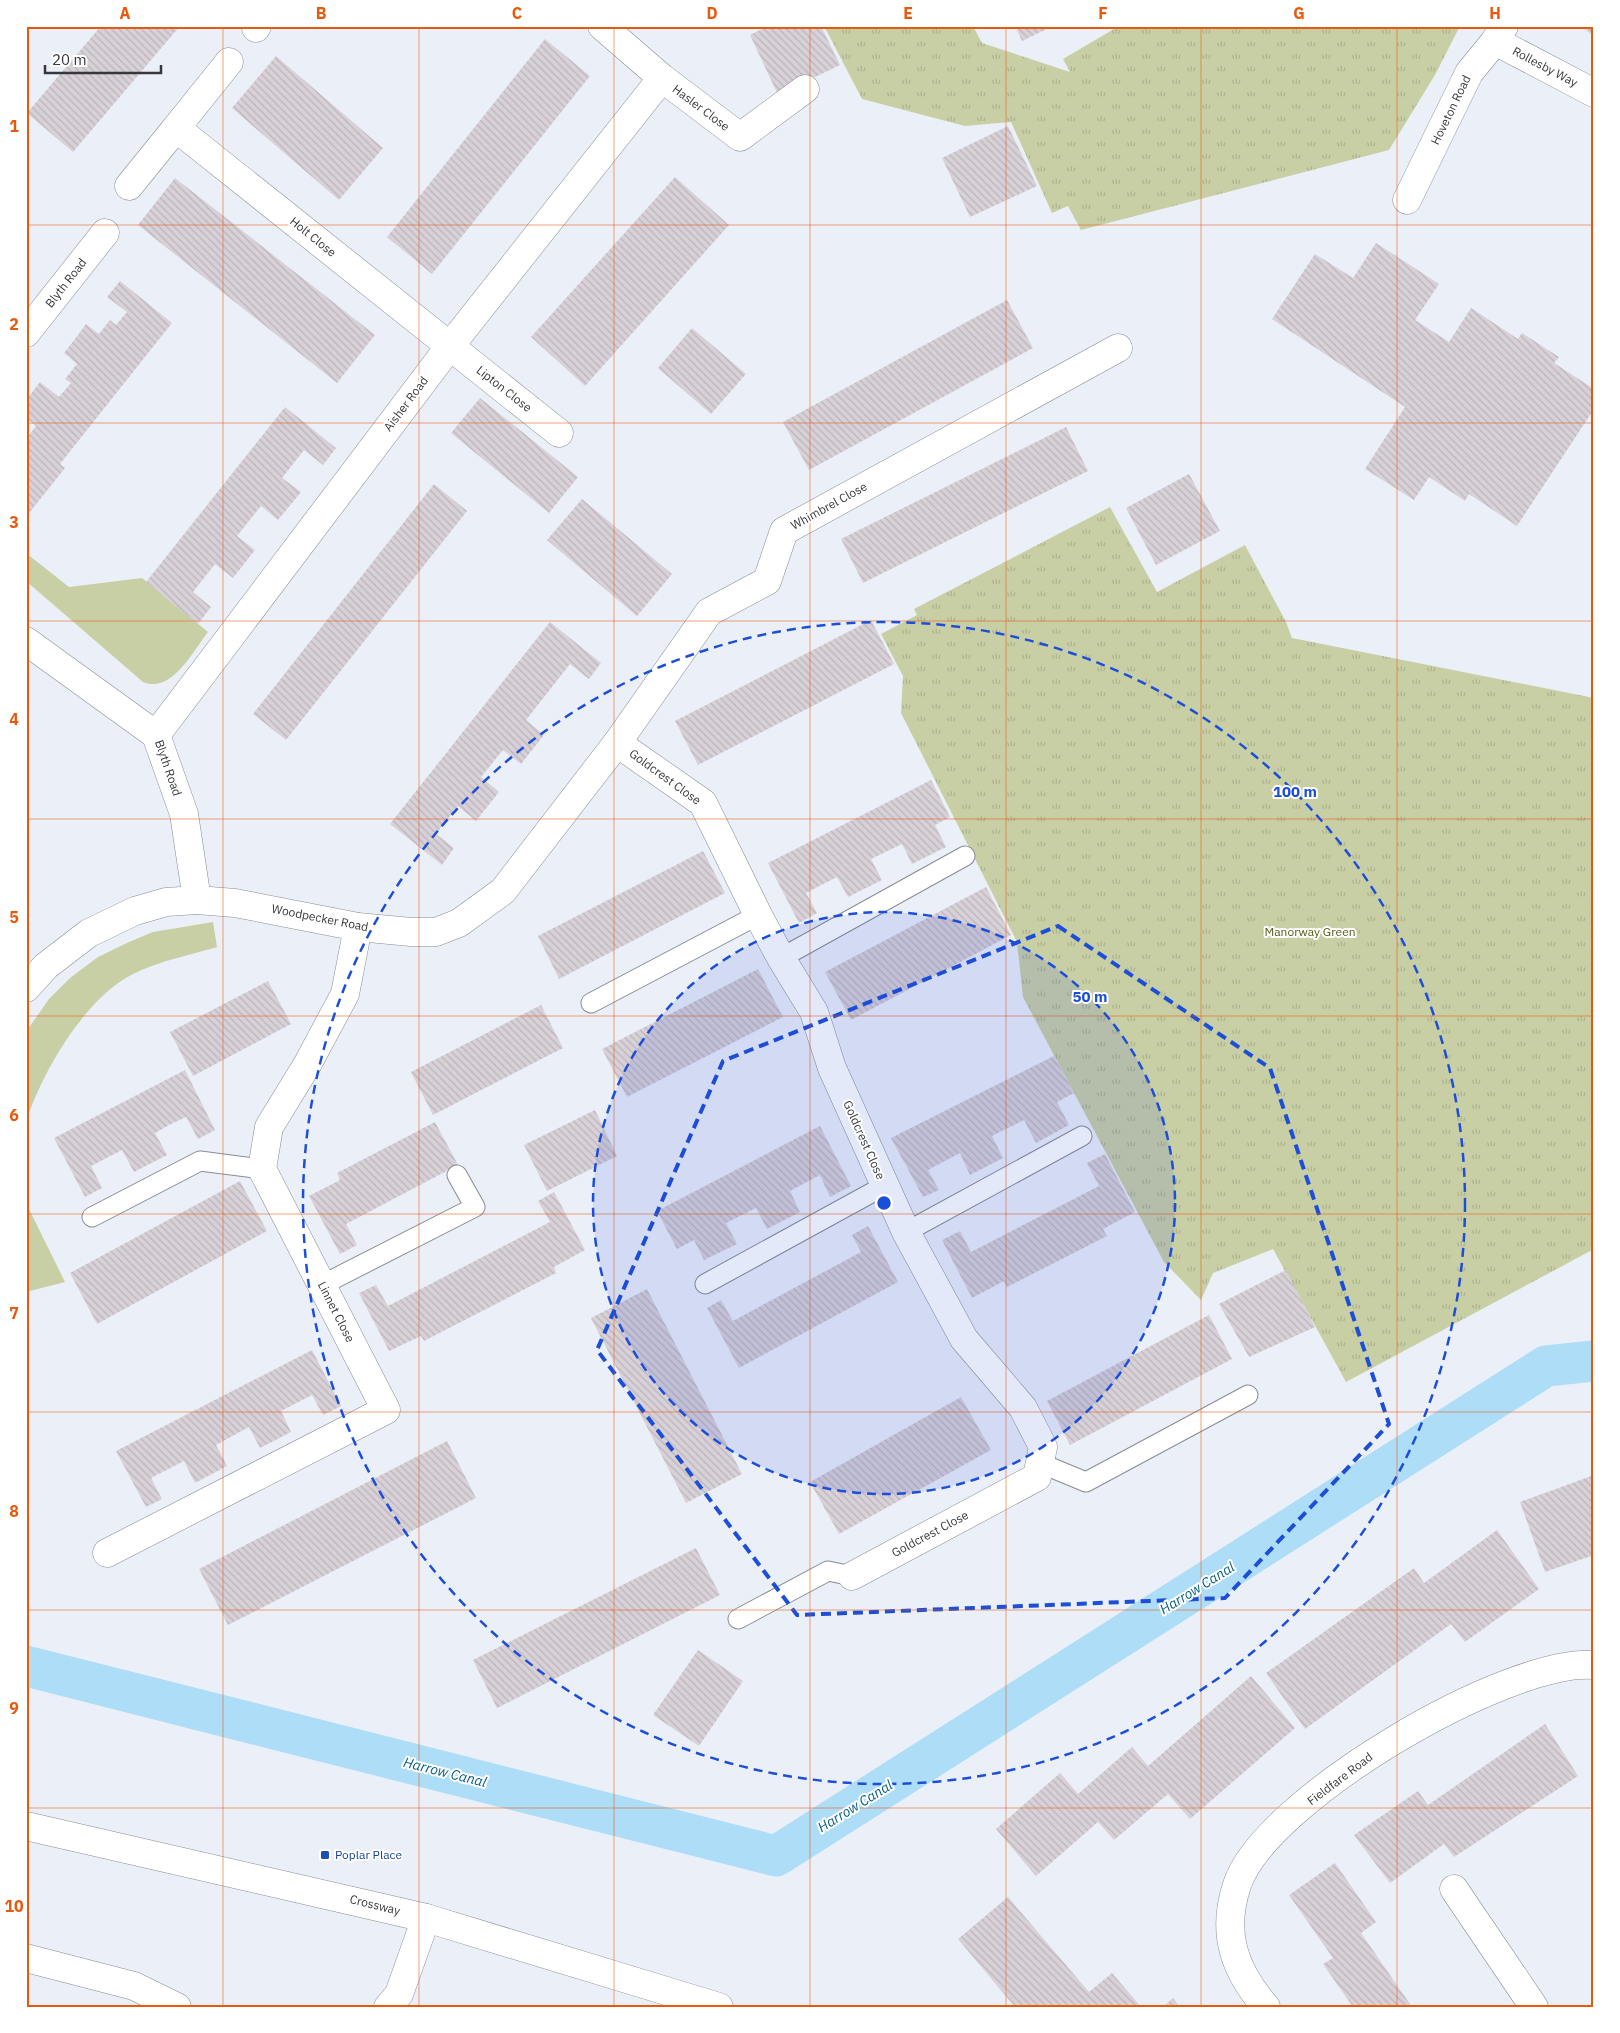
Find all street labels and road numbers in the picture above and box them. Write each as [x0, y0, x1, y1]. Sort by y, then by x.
street label: Rollesby Way [1510, 43, 1580, 90]
street label: Hoveton Road [1427, 73, 1474, 147]
street label: Hasler Close [670, 81, 733, 134]
street label: Holt Close [287, 213, 340, 260]
street label: Blyth Road [42, 255, 90, 310]
street label: Lipton Close [474, 362, 535, 415]
street label: Aisher Road [380, 373, 431, 434]
street label: Whimbrel Close [788, 478, 870, 533]
street label: Blyth Road [152, 738, 185, 798]
street label: Goldcrest Close [627, 746, 704, 808]
street label: Woodpecker Road [271, 901, 370, 934]
street label: Goldcrest Close [840, 1098, 889, 1182]
street label: Linnet Close [315, 1279, 358, 1345]
street label: Goldcrest Close [889, 1507, 971, 1560]
street label: Fieldfare Road [1304, 1749, 1375, 1808]
street label: Crossway [348, 1891, 402, 1918]

